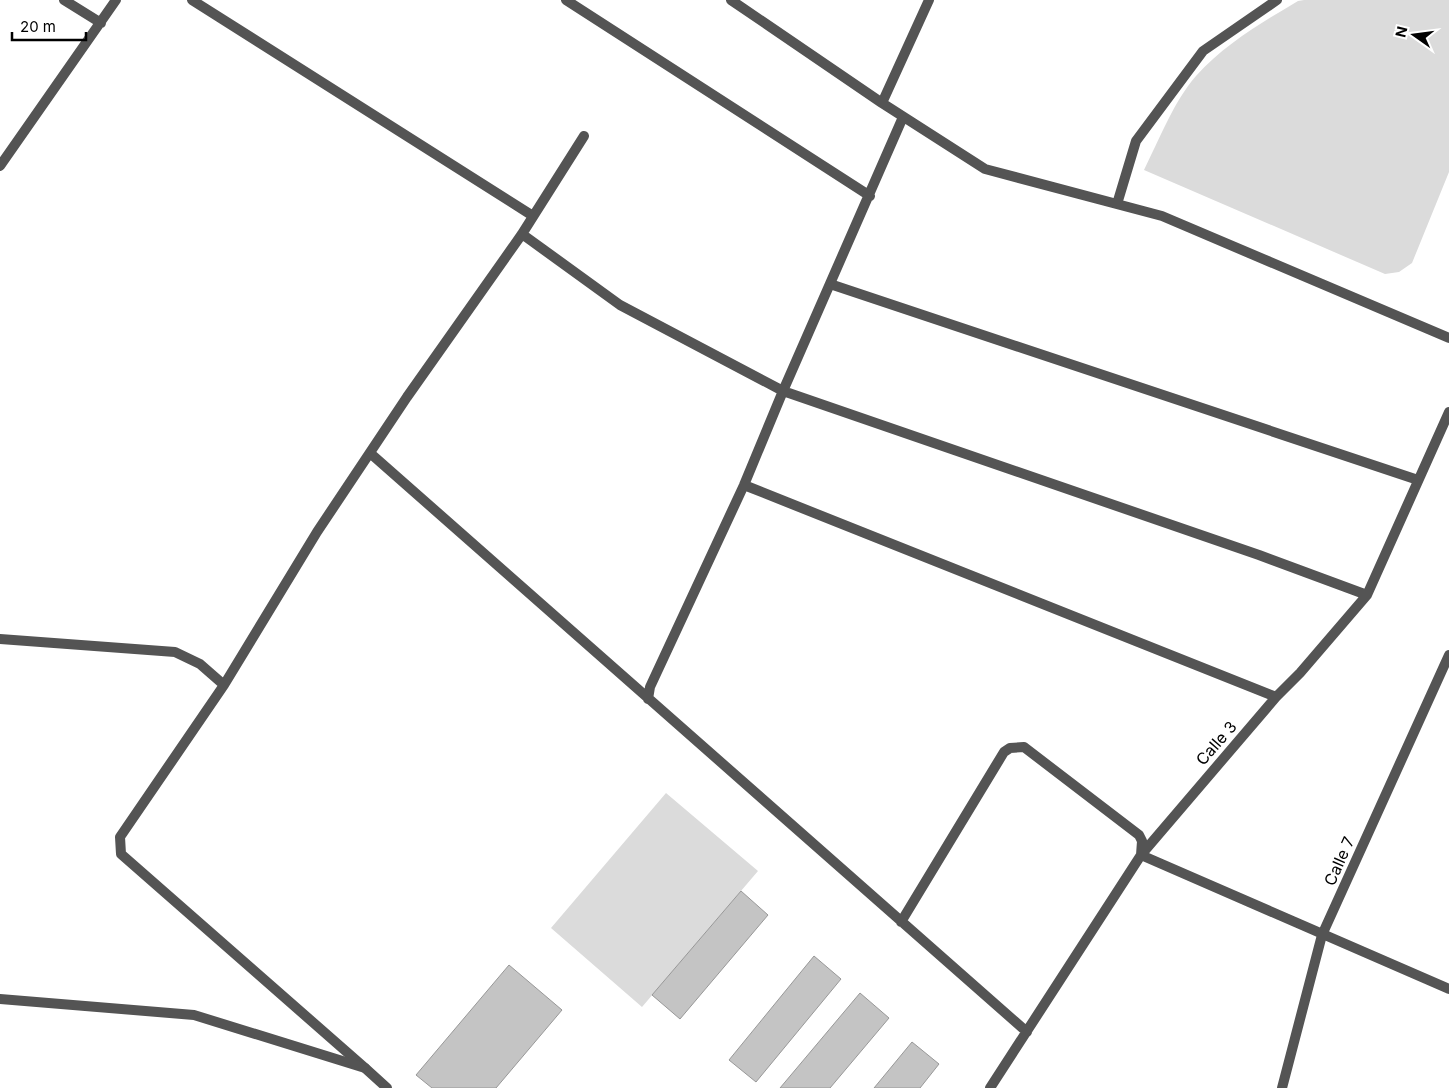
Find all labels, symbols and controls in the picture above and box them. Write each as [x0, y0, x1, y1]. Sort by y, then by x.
scale bar [12, 10, 86, 42]
north arrow [1389, 10, 1439, 60]
text: 20 m [20, 17, 56, 36]
text: N [1391, 25, 1410, 39]
street label: Calle 3 [1191, 717, 1241, 769]
street label: Calle 7 [1319, 833, 1359, 889]

